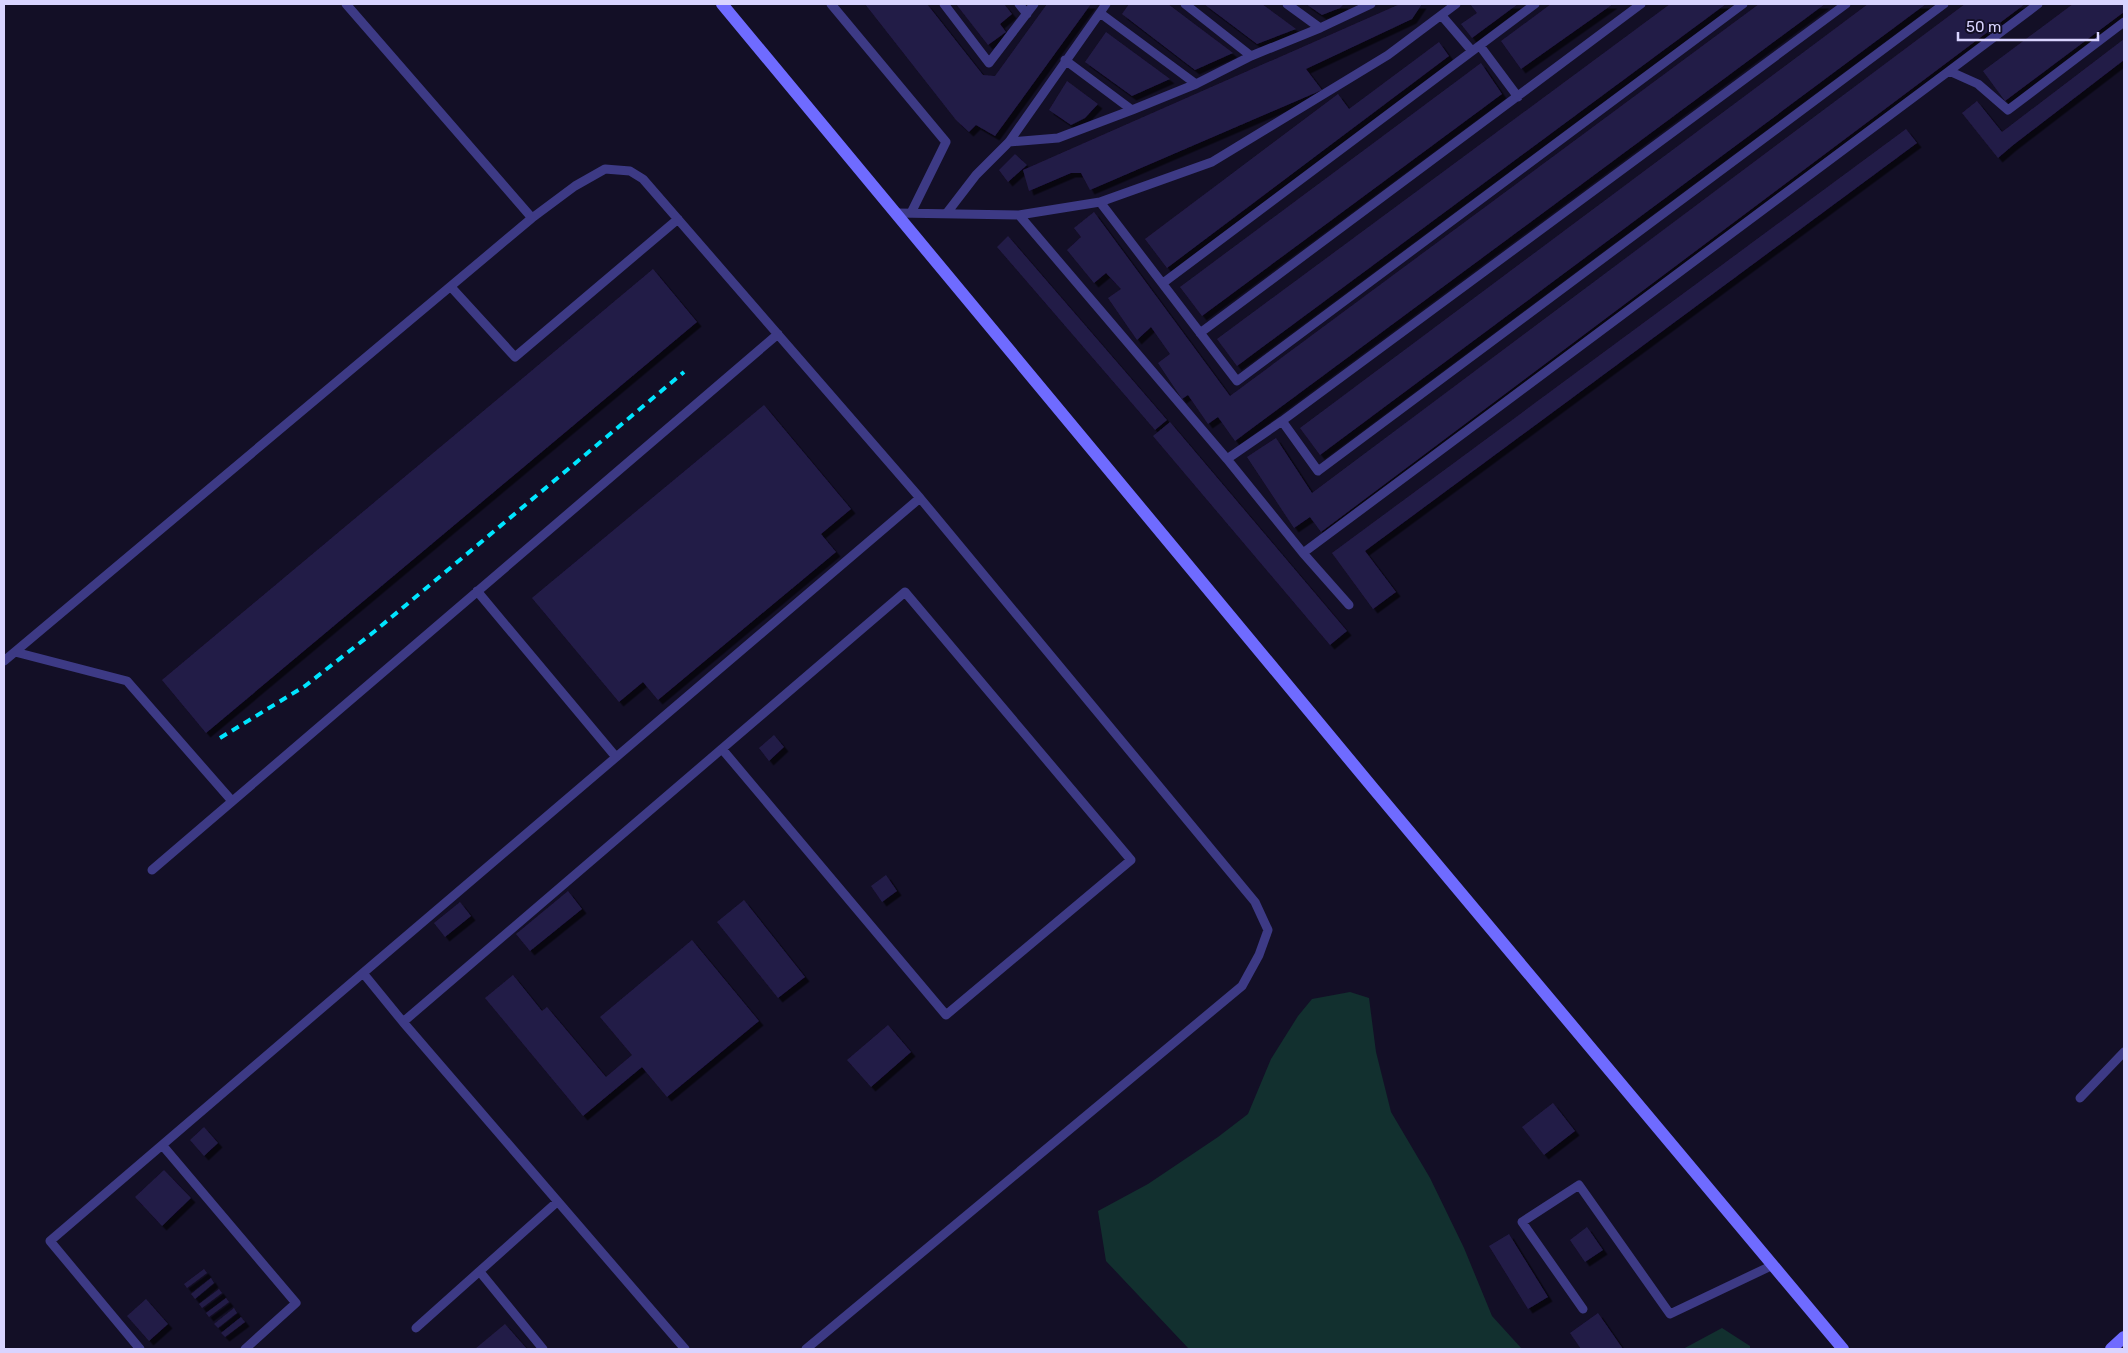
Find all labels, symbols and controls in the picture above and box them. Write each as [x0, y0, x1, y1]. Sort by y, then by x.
scale bar [1958, 10, 2098, 42]
text: 50 m [1966, 18, 2001, 36]

